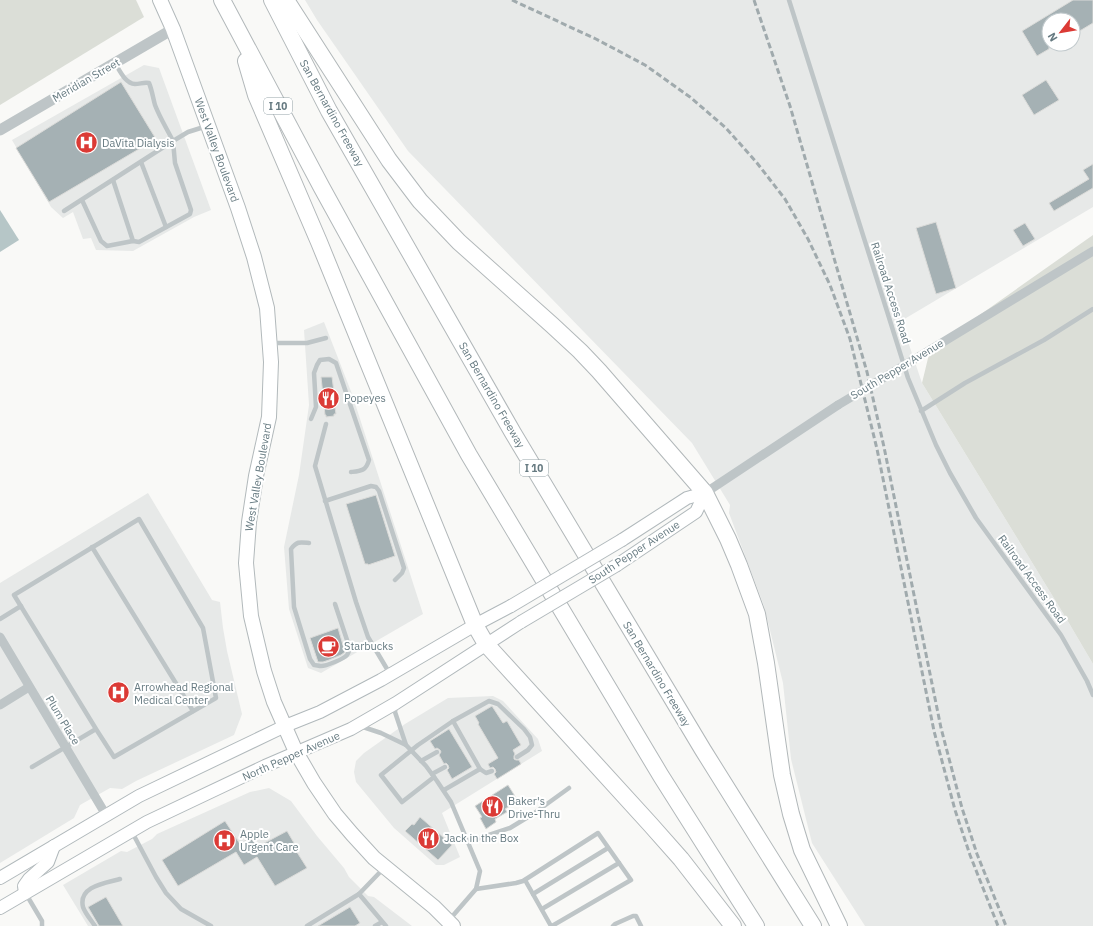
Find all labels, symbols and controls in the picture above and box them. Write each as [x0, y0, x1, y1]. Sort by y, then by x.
north arrow [1041, 12, 1081, 52]
text: N [1044, 30, 1060, 44]
street label: Meridian Street [50, 55, 122, 105]
street label: San Bernardino Freeway [297, 57, 368, 169]
street label: West Valley Boulevard [192, 96, 242, 204]
road number: I 10 [264, 98, 292, 114]
hospital icon: DaVita Dialysis [73, 130, 99, 156]
place label: DaVita Dialysis [102, 136, 175, 150]
street label: Railroad Access Road [868, 240, 914, 346]
street label: South Pepper Avenue [848, 336, 946, 402]
street label: San Bernardino Freeway [456, 339, 528, 451]
restaurant icon: Popeyes [316, 385, 342, 411]
place label: Popeyes [344, 391, 386, 405]
street label: West Valley Boulevard [242, 422, 274, 532]
road number: I 10 [520, 460, 548, 476]
street label: South Pepper Avenue [586, 517, 682, 587]
street label: Railroad Access Road [995, 532, 1069, 626]
street label: San Bernardino Freeway [620, 619, 694, 730]
cafe icon: Starbucks [315, 633, 341, 659]
place label: Starbucks [344, 639, 393, 653]
hospital icon: Arrowhead Regional Medical Center [105, 680, 131, 706]
place label: Arrowhead Regional Medical Center [134, 680, 234, 707]
street label: Plum Place [43, 693, 83, 747]
street label: North Pepper Avenue [240, 728, 342, 784]
restaurant icon: Baker's Drive-Thru [479, 794, 505, 820]
place label: Baker's Drive-Thru [508, 794, 560, 821]
restaurant icon: Jack in the Box [416, 825, 442, 851]
hospital icon: Apple Urgent Care [211, 827, 237, 853]
place label: Apple Urgent Care [240, 827, 298, 854]
place label: Jack in the Box [444, 831, 519, 845]

